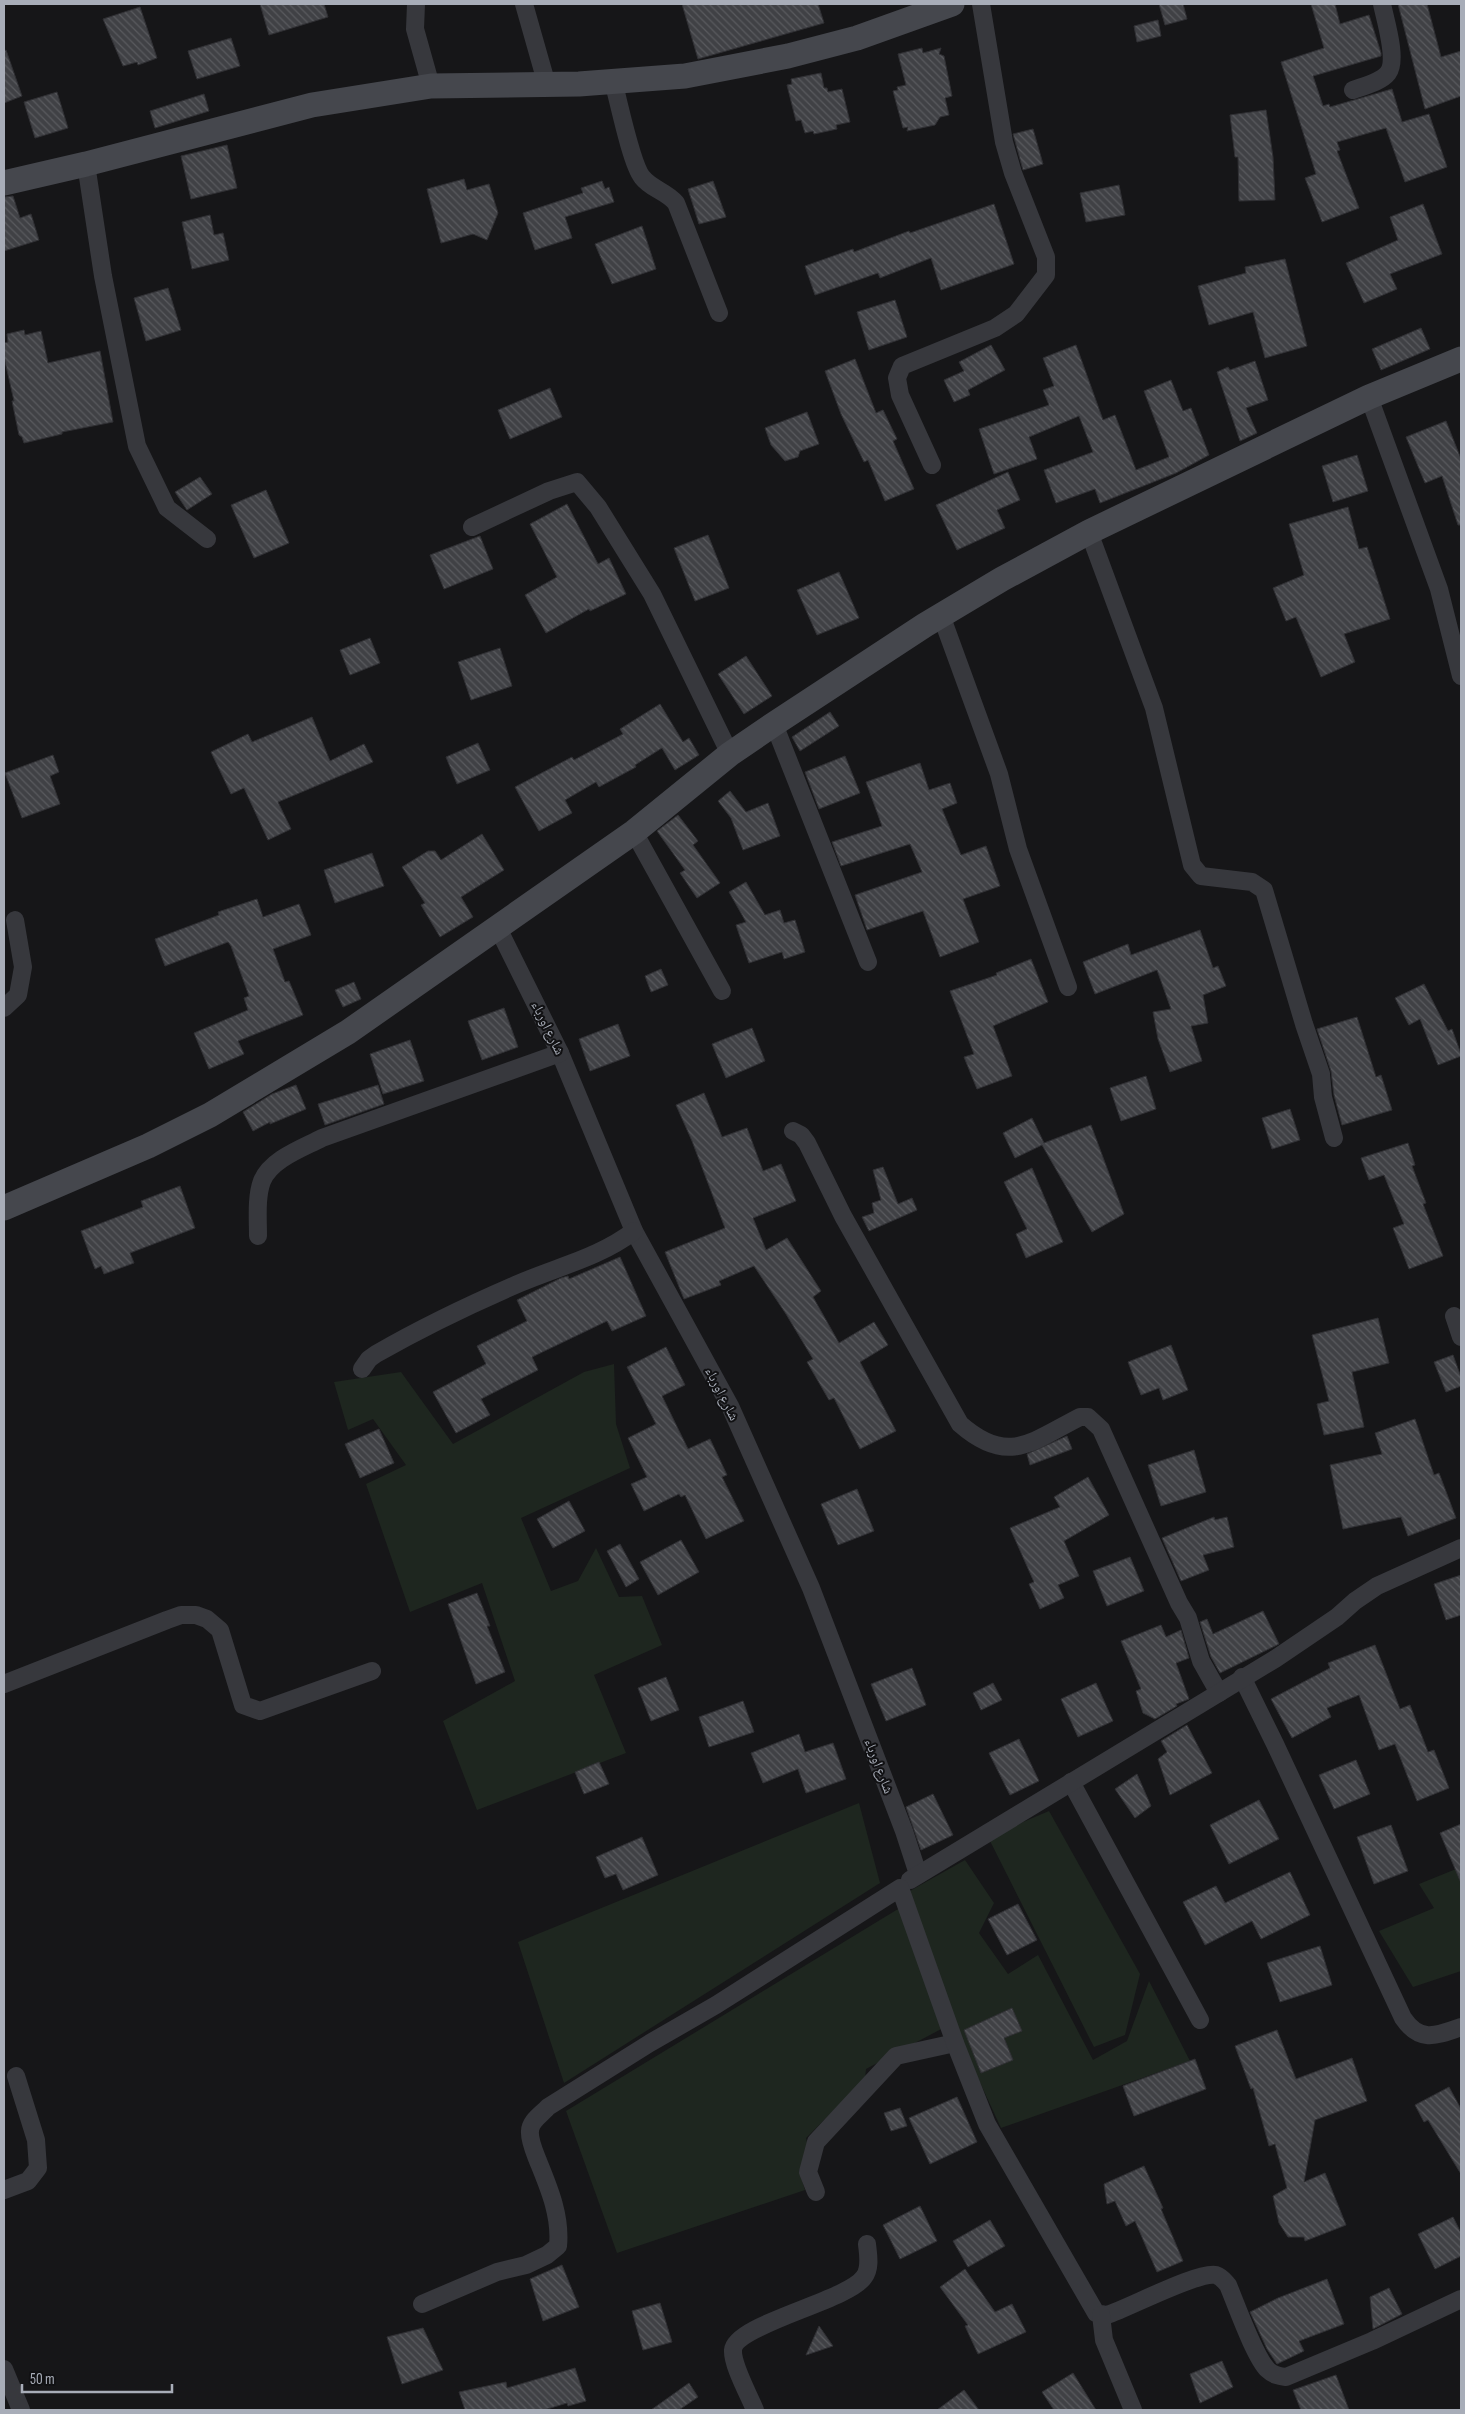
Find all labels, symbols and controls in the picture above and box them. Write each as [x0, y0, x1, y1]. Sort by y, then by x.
street label: شارع اورباء [527, 998, 568, 1058]
street label: شارع اورباء [700, 1364, 743, 1424]
street label: شارع اورباء [860, 1736, 897, 1796]
scale bar [22, 2362, 172, 2394]
text: 50 m [30, 2370, 55, 2389]

